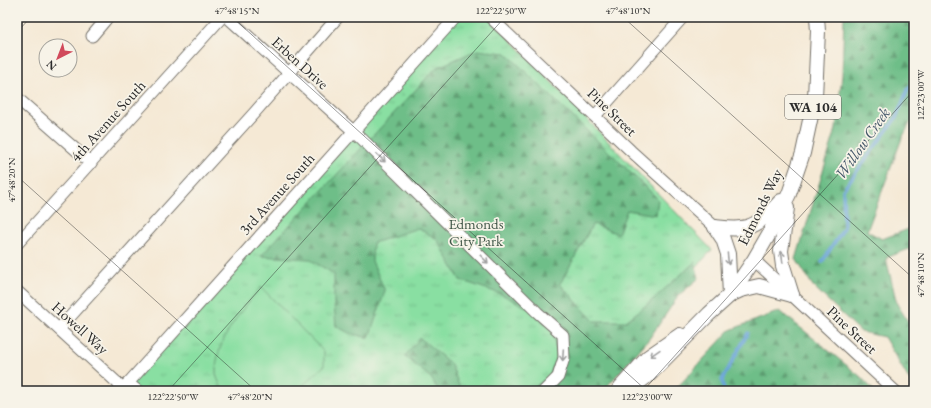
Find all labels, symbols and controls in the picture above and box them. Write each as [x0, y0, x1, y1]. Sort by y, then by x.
text: 47°48'15"N [215, 4, 260, 17]
text: 122°22'50"W [476, 4, 527, 17]
text: 47°48'10"N [606, 4, 651, 17]
street label: Erben Drive [268, 32, 333, 93]
north arrow [38, 38, 78, 78]
text: N [43, 57, 59, 74]
text: 122°23'00"W [914, 69, 927, 120]
street label: 4th Avenue South [66, 76, 149, 165]
street label: Pine Street [584, 83, 641, 140]
road number: WA 104 [785, 95, 841, 119]
water label: Willow Creek [830, 103, 895, 183]
street label: 3rd Avenue South [235, 149, 319, 239]
one-way arrow [376, 153, 386, 163]
text: 47°48'20"N [5, 157, 18, 202]
street label: Edmonds Way [733, 165, 786, 248]
park label: Edmonds City Park [448, 214, 504, 250]
one-way arrow [778, 251, 786, 264]
text: 47°48'10"N [914, 252, 927, 297]
one-way arrow [724, 253, 732, 266]
one-way arrow [479, 254, 489, 264]
street label: Howell Way [48, 297, 113, 358]
street label: Pine Street [823, 302, 882, 358]
one-way arrow [560, 348, 567, 361]
one-way arrow [649, 349, 660, 357]
text: 122°22'50"W [148, 390, 199, 403]
text: 47°48'20"N [228, 390, 273, 403]
text: 122°23'00"W [622, 390, 673, 403]

